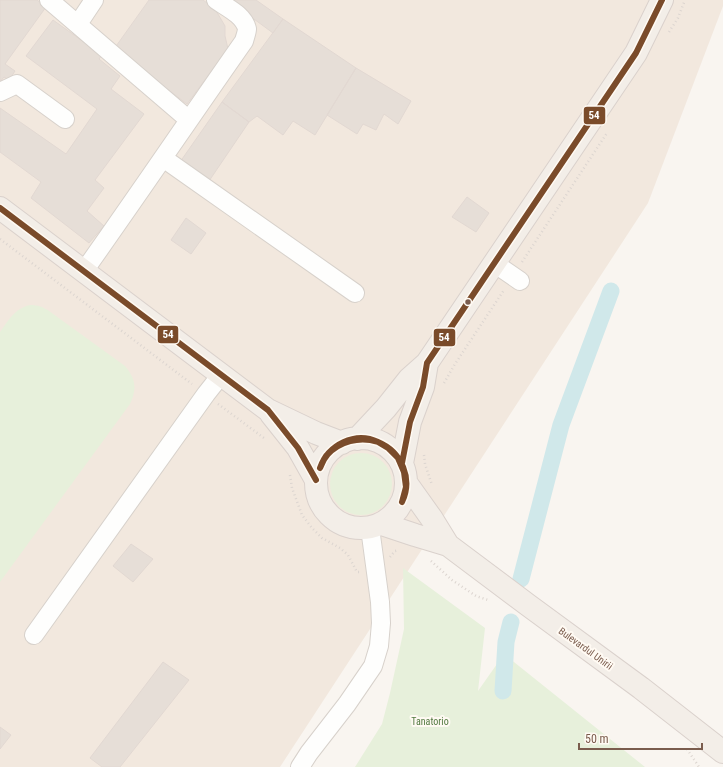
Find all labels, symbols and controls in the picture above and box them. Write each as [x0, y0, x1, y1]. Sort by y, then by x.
line badge: 54 [583, 106, 606, 125]
text: 54 [588, 109, 600, 122]
unlabelled marker [463, 297, 473, 307]
line badge: 54 [157, 325, 179, 344]
text: 54 [162, 328, 174, 341]
line badge: 54 [433, 328, 456, 347]
text: 54 [438, 331, 450, 344]
street label: Bulevardul Unirii [557, 625, 615, 672]
park label: Tanatorio [411, 716, 449, 727]
scale bar [579, 725, 702, 751]
text: 50 m [585, 732, 609, 746]

